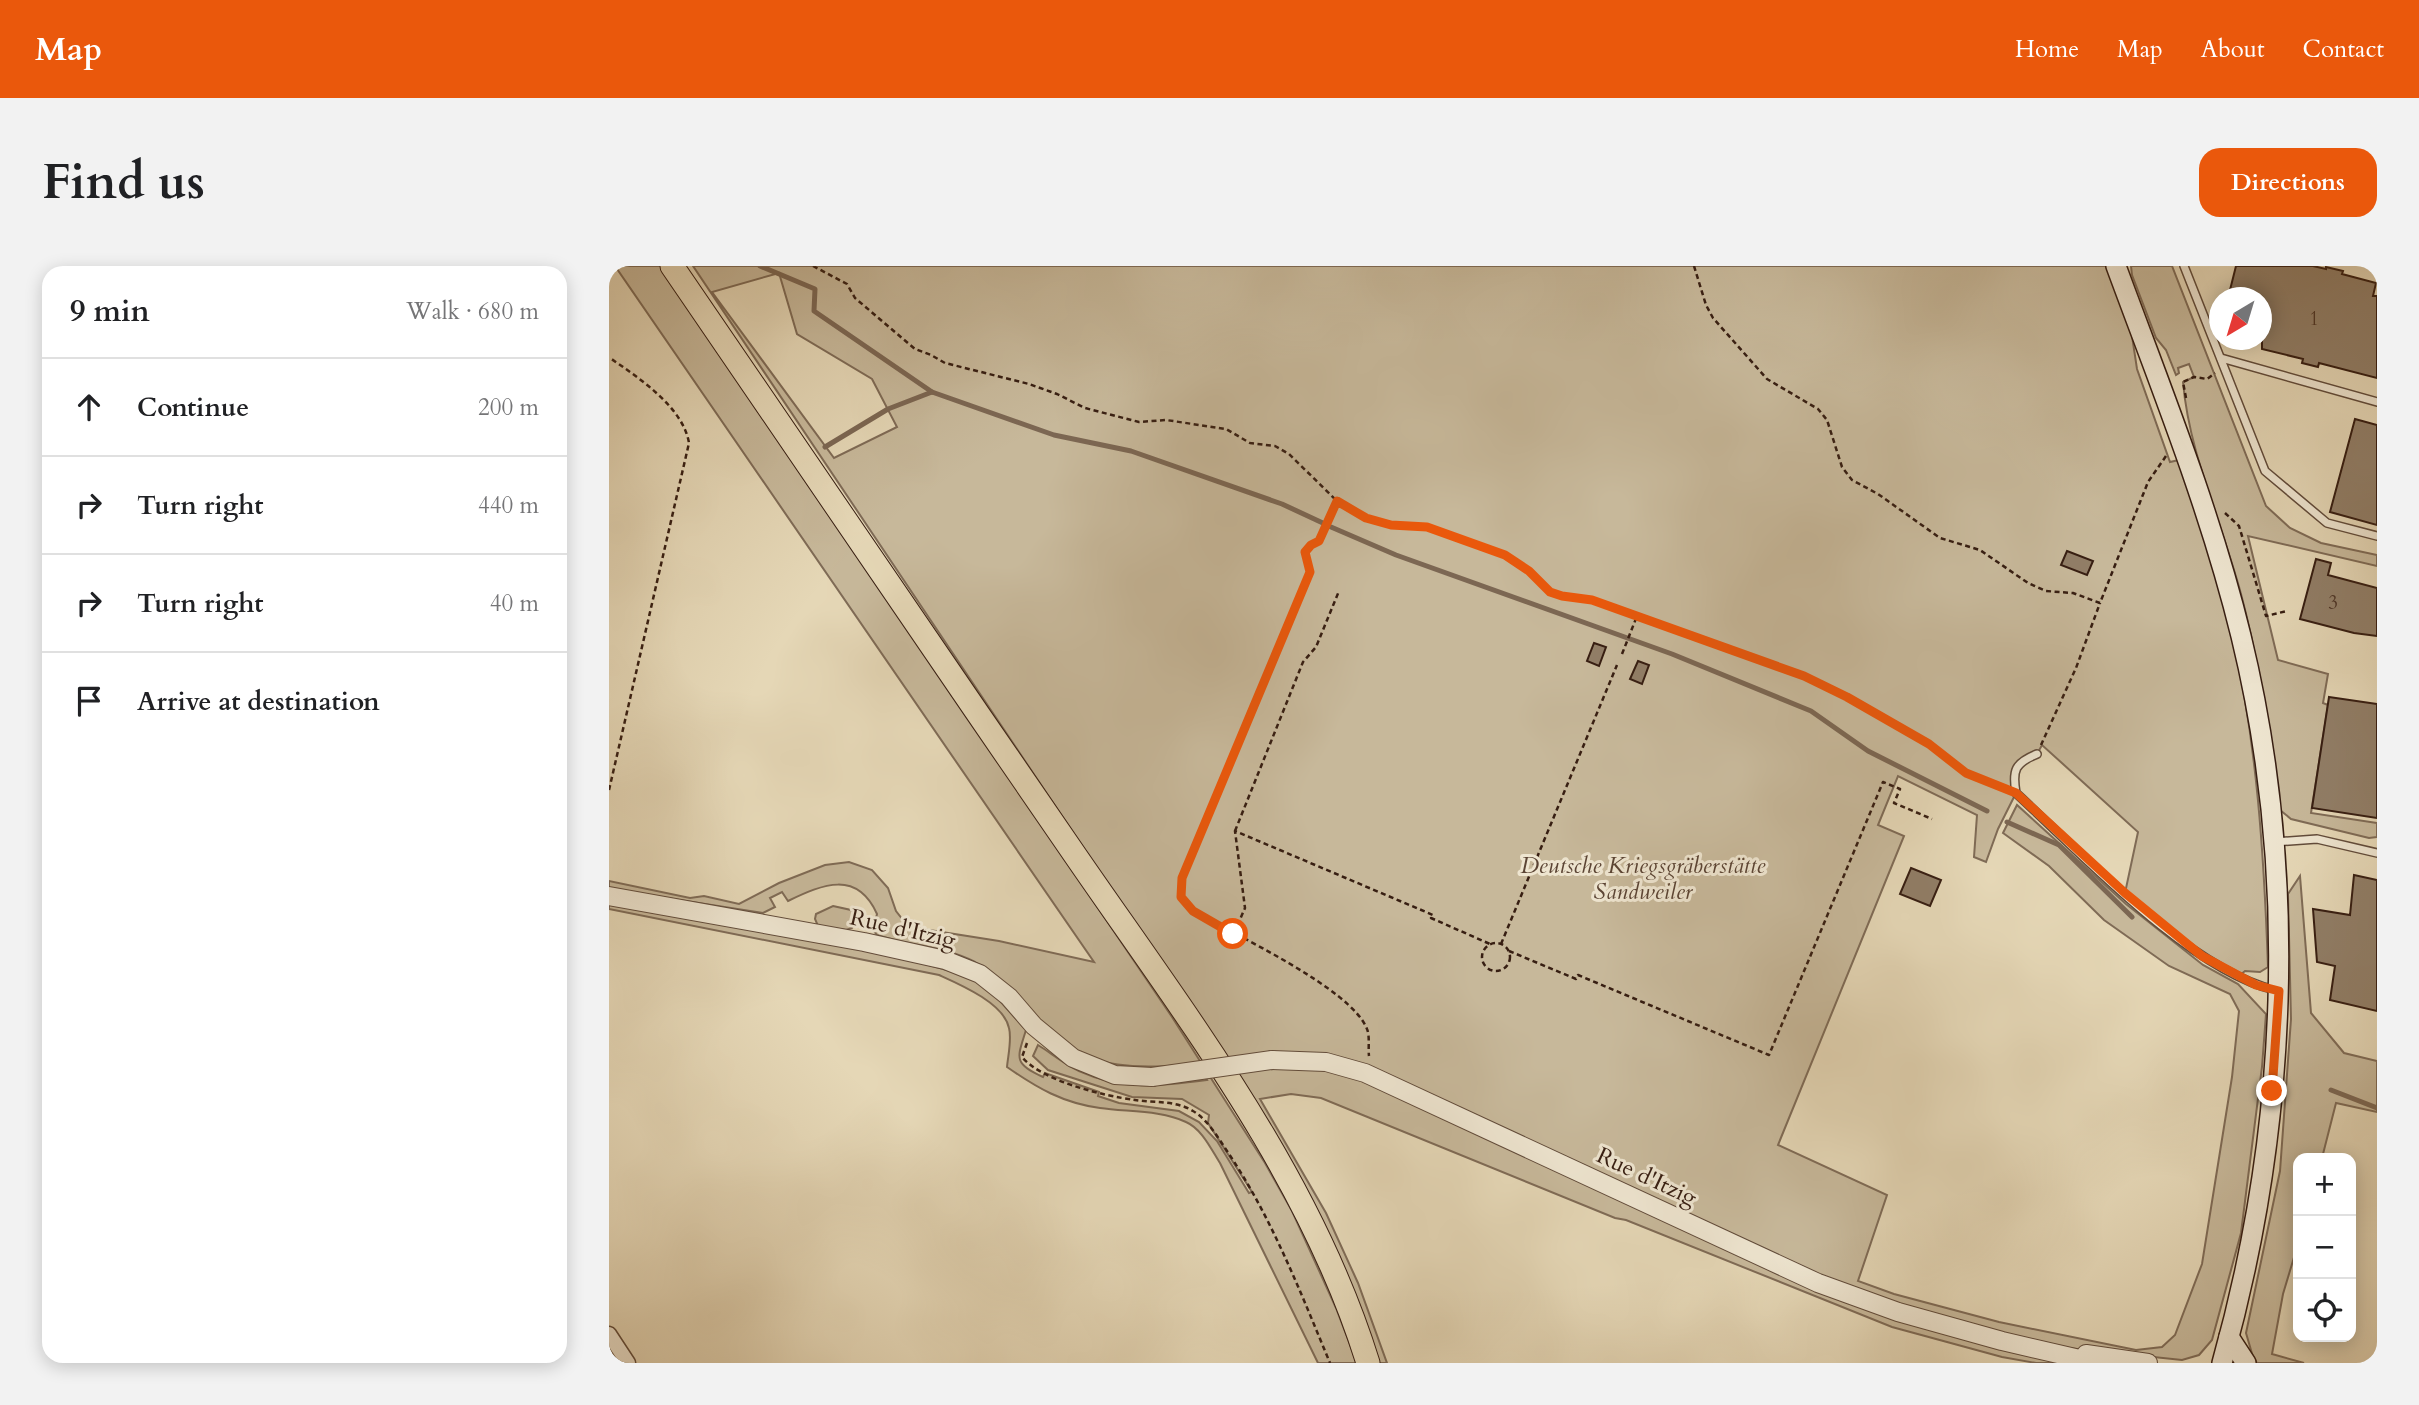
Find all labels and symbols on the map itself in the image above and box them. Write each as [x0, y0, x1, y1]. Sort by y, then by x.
north arrow [2209, 287, 2272, 350]
house number: 1 [2309, 306, 2319, 332]
house number: 3 [2328, 590, 2338, 616]
park label: Deutsche Kriegsgräberstätte Sandweiler [1521, 850, 1766, 907]
street label: Rue d'Itzig [847, 901, 959, 956]
route start [1217, 918, 1248, 949]
route end [2256, 1075, 2287, 1106]
street label: Rue d'Itzig [1592, 1140, 1702, 1213]

